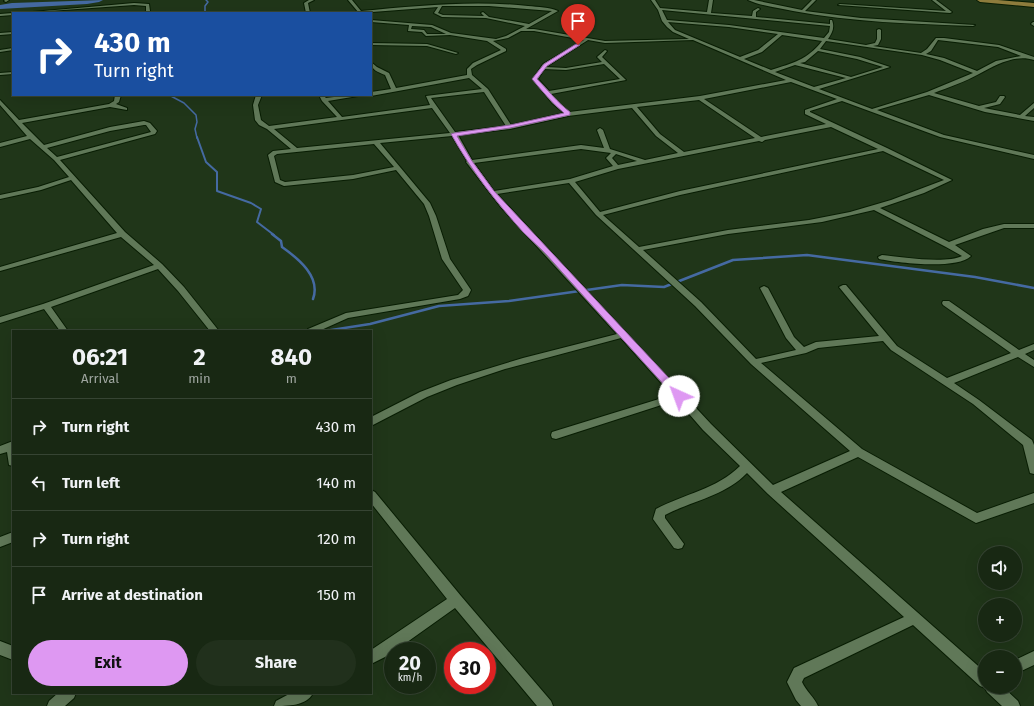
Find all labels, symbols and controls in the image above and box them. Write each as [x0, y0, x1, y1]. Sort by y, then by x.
pin [561, 4, 595, 45]
icon: arrive [567, 10, 589, 32]
text: 430 m [94, 26, 171, 59]
icon: right [28, 28, 80, 80]
text: Turn right [94, 60, 174, 82]
text: 06:21 [72, 343, 128, 371]
text: 2 [193, 343, 206, 371]
text: 840 [271, 343, 312, 371]
text: Arrival [81, 371, 119, 386]
text: min [188, 371, 211, 386]
text: m [286, 371, 297, 386]
position arrow [658, 375, 700, 417]
icon: right [28, 416, 50, 438]
text: Turn right [62, 418, 129, 436]
text: 430 m [316, 418, 356, 436]
icon: left [28, 472, 50, 494]
text: Turn left [62, 474, 120, 492]
text: 140 m [316, 474, 356, 492]
icon: right [28, 528, 50, 550]
text: Turn right [62, 530, 129, 548]
text: 120 m [317, 530, 356, 548]
map controls [978, 546, 1022, 694]
button: sound [978, 546, 1022, 590]
icon: arrive [28, 584, 50, 606]
text: Arrive at destination [62, 586, 203, 604]
text: 150 m [317, 586, 356, 604]
button: + [978, 598, 1022, 642]
button: Exit [28, 640, 188, 686]
button: Share [196, 640, 356, 686]
speed limit sign: 30 [444, 642, 496, 694]
button: − [978, 650, 1022, 694]
text: 20 [399, 651, 421, 675]
text: km/h [398, 672, 422, 684]

